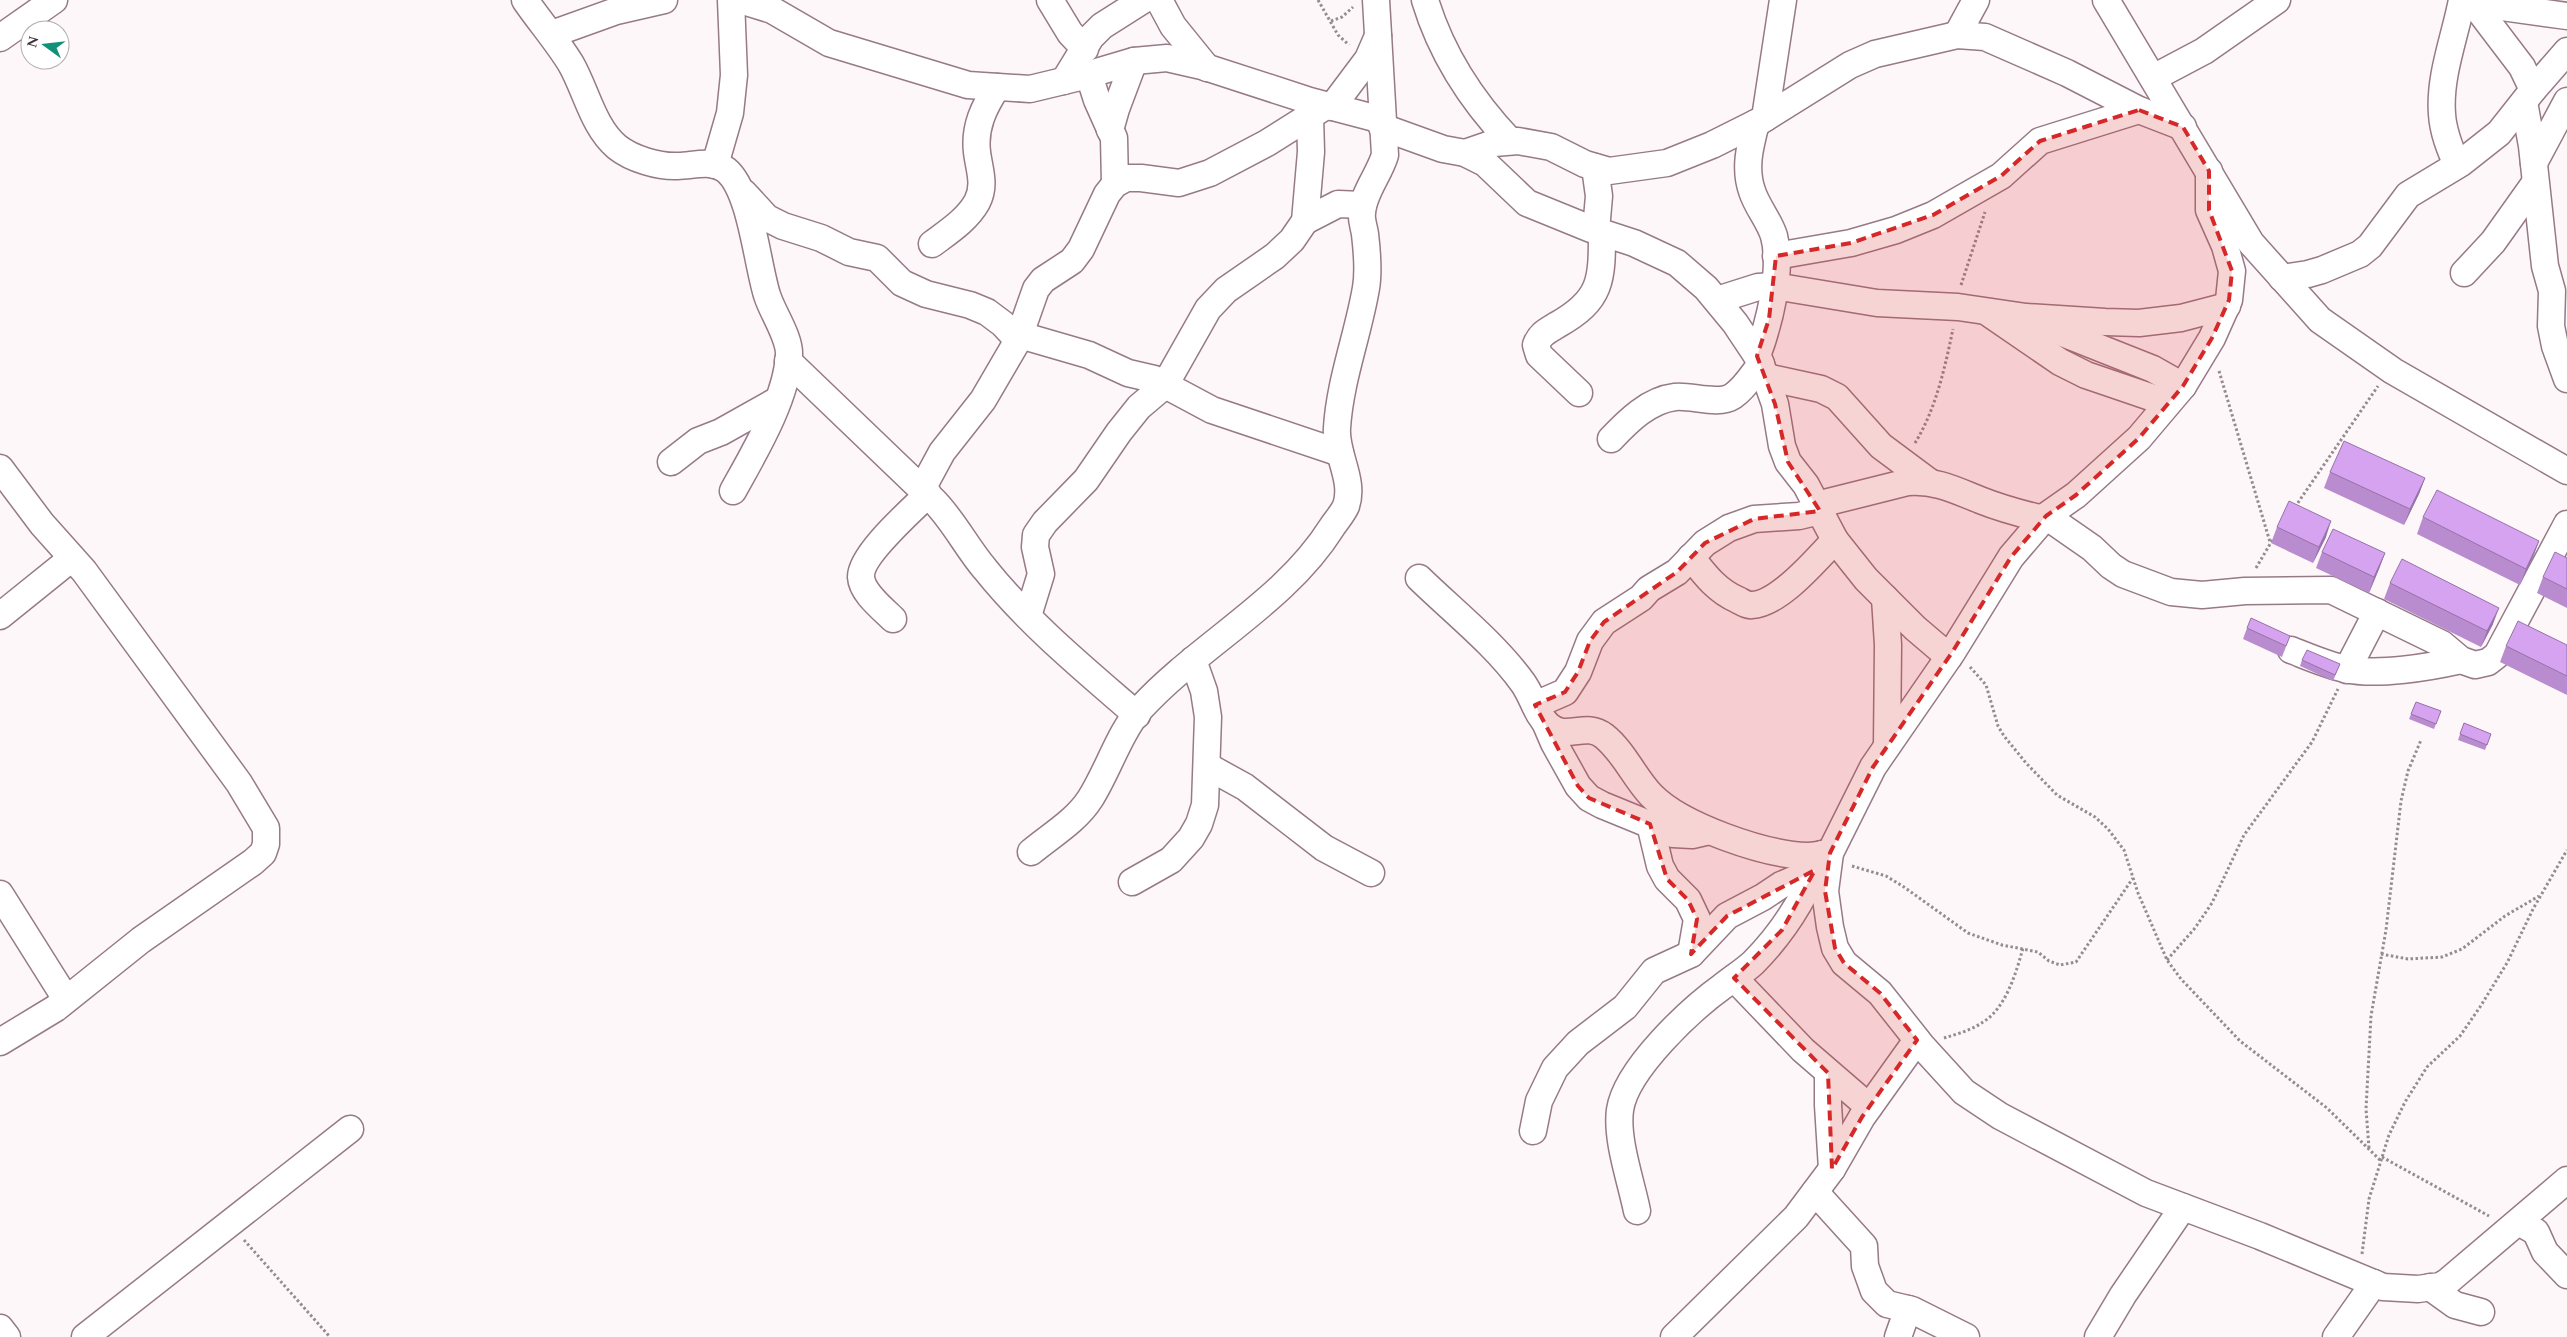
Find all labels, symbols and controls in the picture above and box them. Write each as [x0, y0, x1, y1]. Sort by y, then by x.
north arrow [20, 20, 70, 70]
text: N [21, 34, 45, 50]

